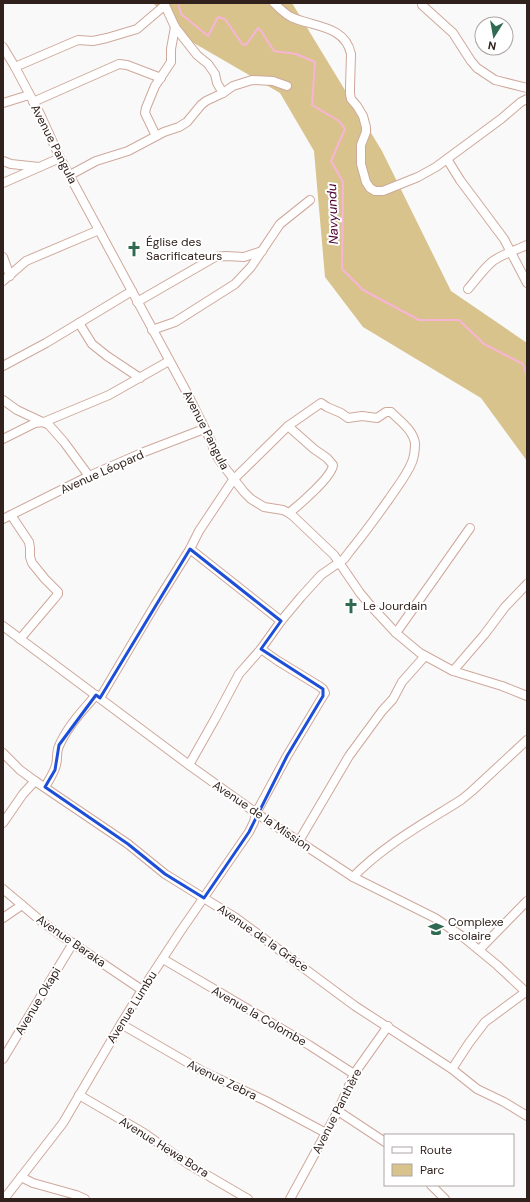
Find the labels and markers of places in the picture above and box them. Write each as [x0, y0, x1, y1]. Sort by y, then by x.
place label: Église des Sacrificateurs [146, 234, 222, 264]
church icon: Église des Sacrificateurs [125, 240, 143, 258]
church icon: Le Jourdain [342, 597, 360, 615]
place label: Le Jourdain [363, 598, 427, 614]
place label: Complexe scolaire [448, 914, 504, 944]
school or university icon: Complexe scolaire [427, 920, 445, 938]

